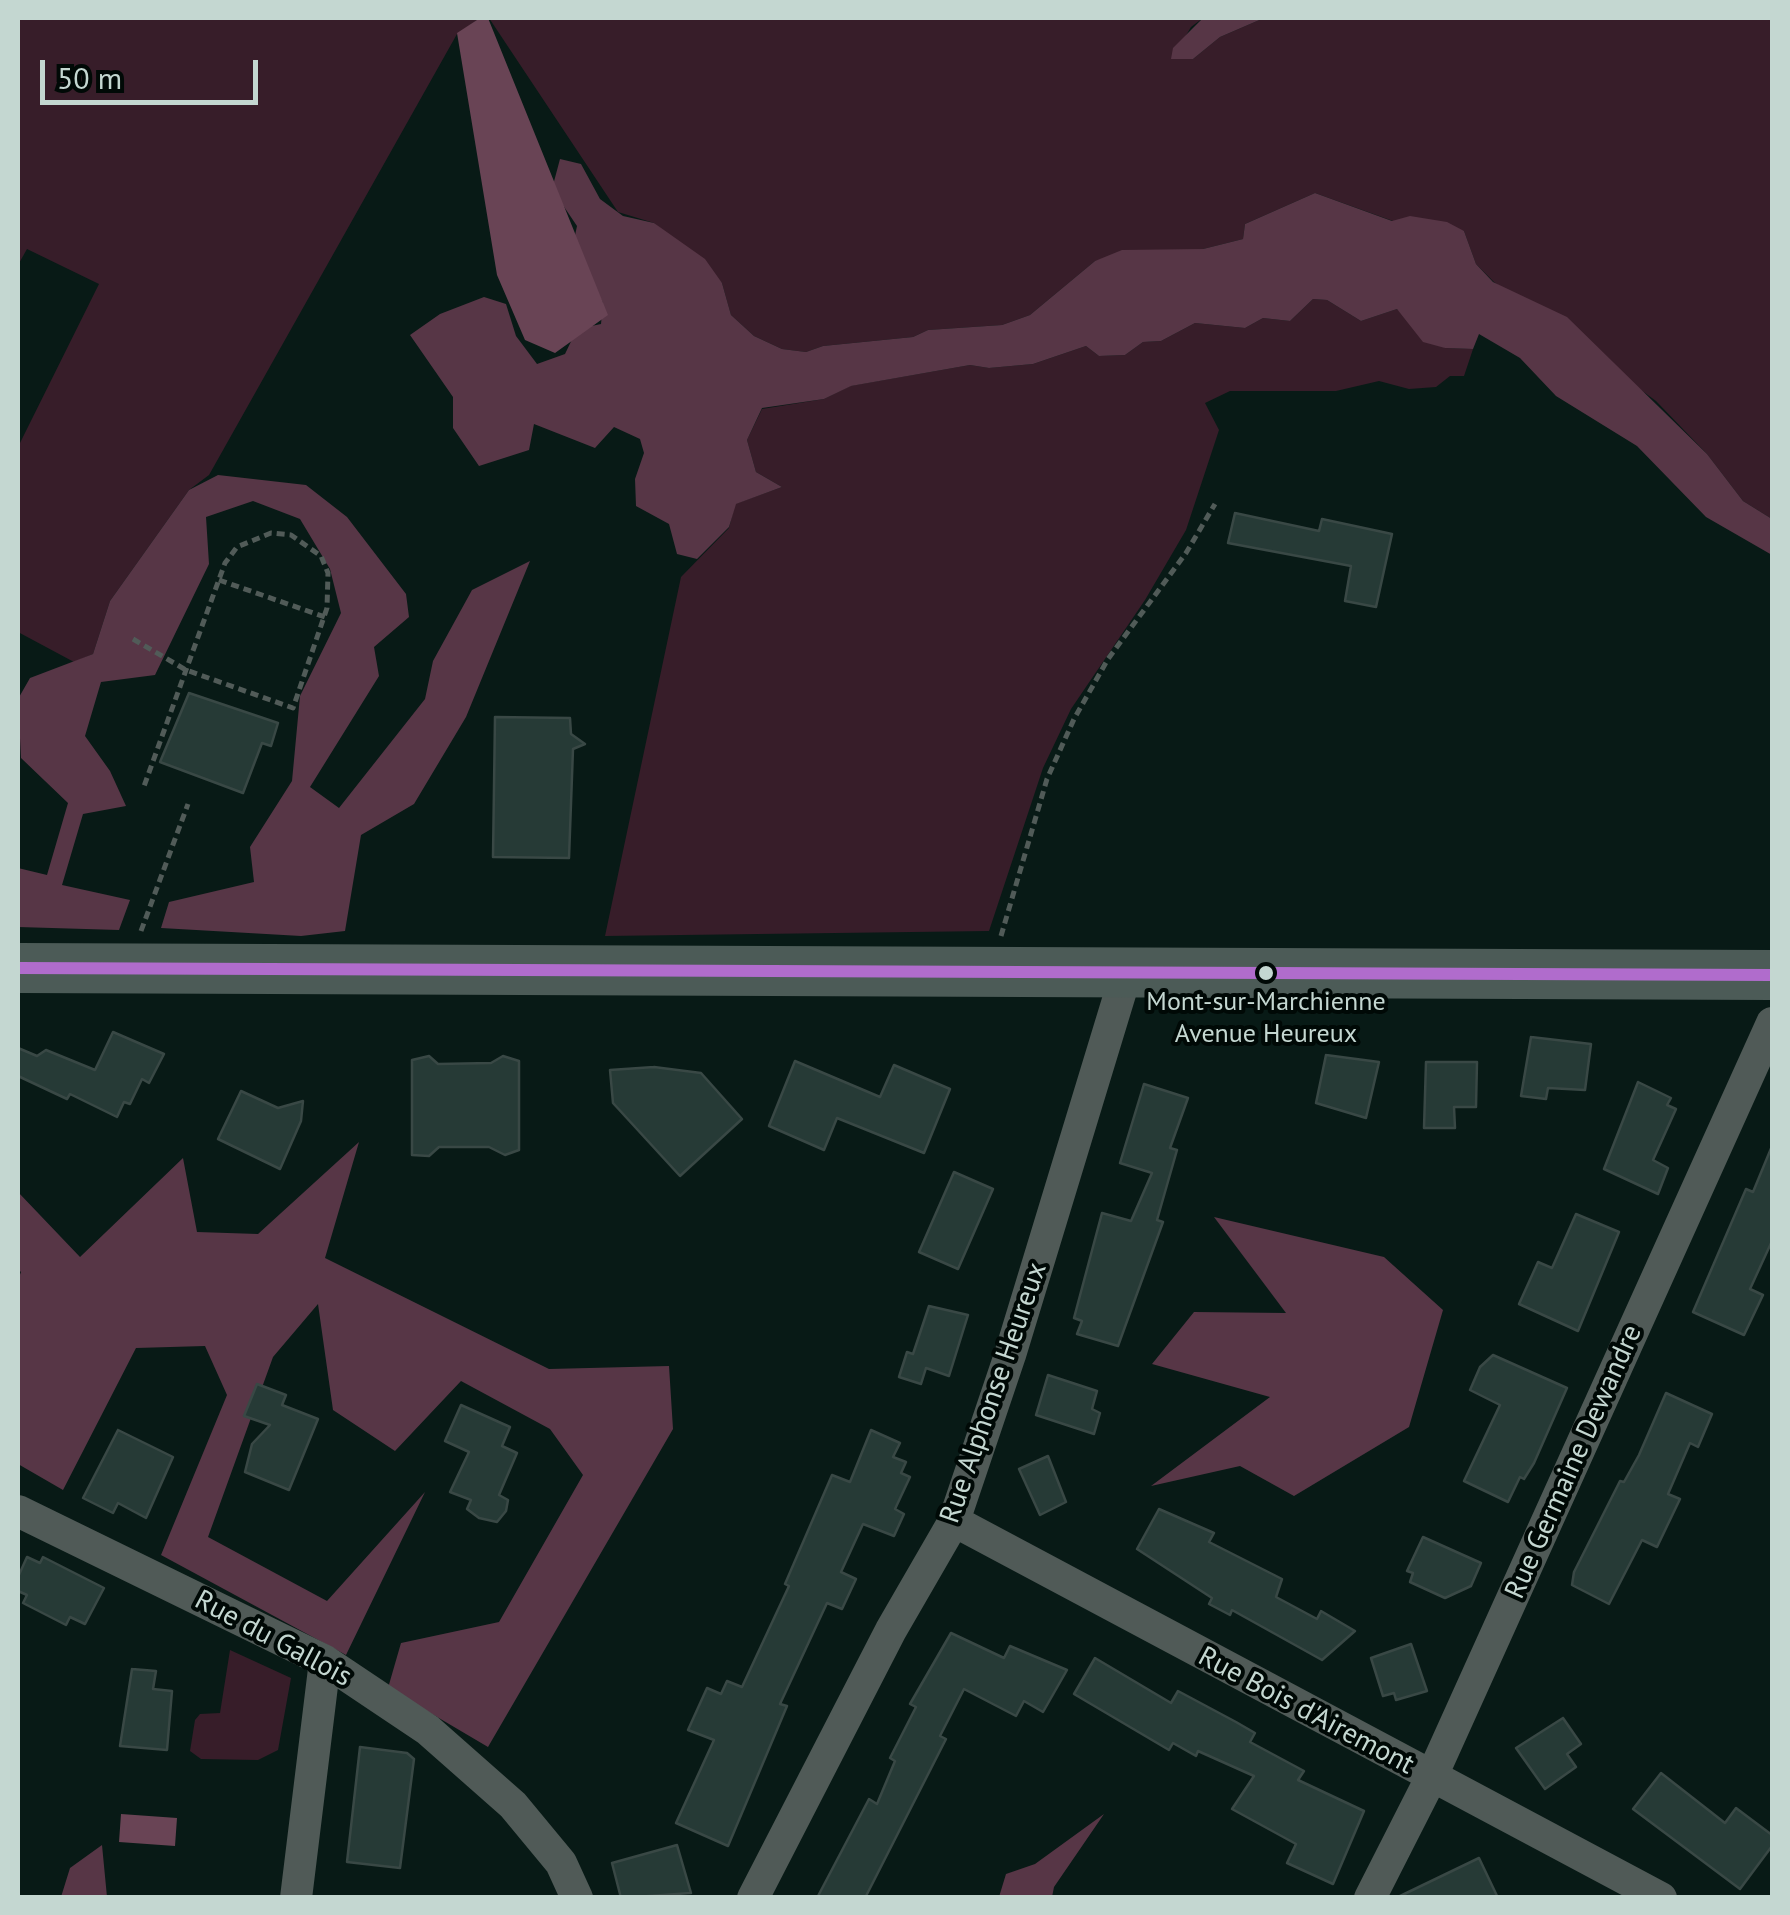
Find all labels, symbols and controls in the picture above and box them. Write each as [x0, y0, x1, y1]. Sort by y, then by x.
scale bar [45, 40, 262, 102]
text: 50 m [57, 58, 122, 97]
marker: Mont-sur-Marchienne Avenue Heureux [1256, 963, 1276, 983]
place label: Mont-sur-Marchienne Avenue Heureux [1146, 987, 1386, 1048]
street label: Rue Alphonse Heureux [934, 1258, 1054, 1528]
street label: Rue Germaine Dewandre [1498, 1320, 1650, 1604]
street label: Rue du Gallois [189, 1584, 357, 1694]
street label: Rue Bois d'Airemont [1192, 1640, 1420, 1782]

